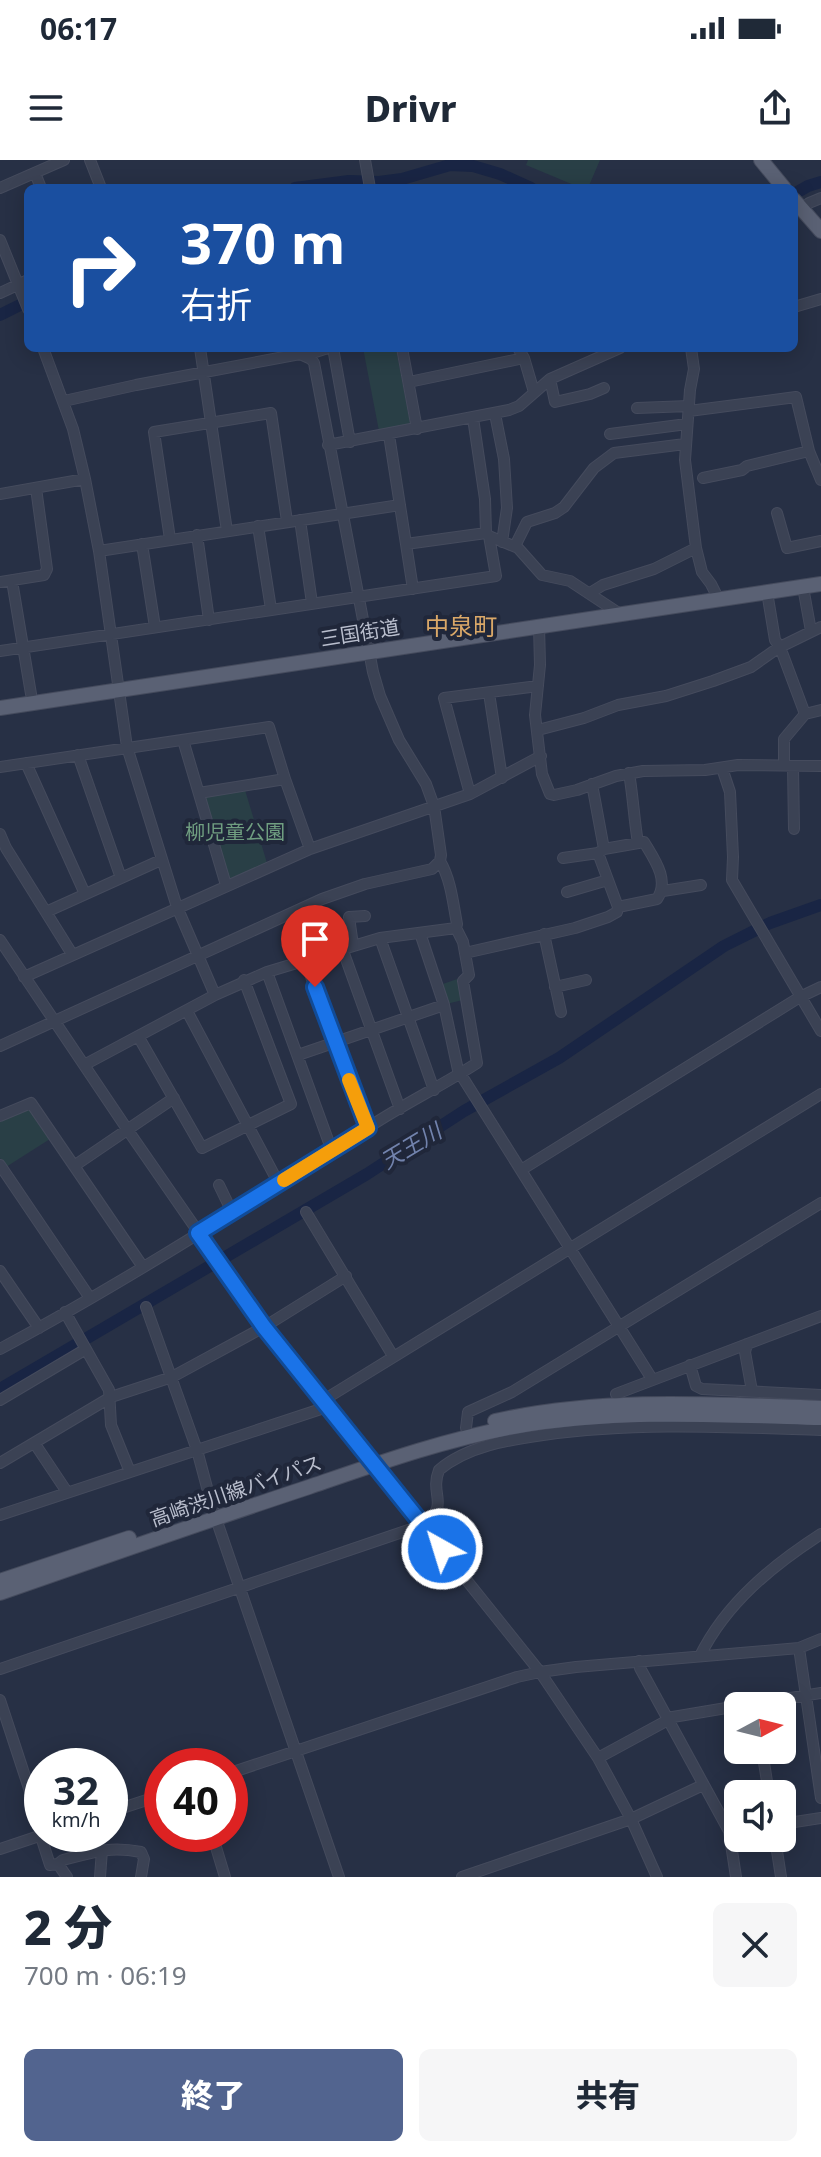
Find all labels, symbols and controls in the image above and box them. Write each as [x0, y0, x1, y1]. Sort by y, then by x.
text: 06:17 [40, 8, 117, 49]
text: Drivr [365, 84, 456, 133]
icon: menu [24, 86, 68, 130]
icon: share [753, 86, 797, 130]
text: 370 m [180, 204, 345, 280]
icon: right [48, 216, 152, 320]
text: 右折 [180, 280, 252, 329]
district label: 中泉町 [425, 609, 497, 642]
street label: 三国街道 [318, 613, 402, 652]
park label: 柳児童公園 [185, 818, 285, 845]
pin [281, 905, 349, 987]
icon: arrive [293, 917, 337, 961]
water label: 天王川 [374, 1114, 448, 1175]
street label: 高崎渋川線バイパス [147, 1449, 325, 1533]
position arrow [400, 1507, 484, 1591]
north arrow [724, 1692, 796, 1764]
map controls [724, 1692, 796, 1852]
speed limit sign: 40 [144, 1748, 248, 1852]
text: 32 [53, 1762, 99, 1817]
button: sound [724, 1780, 796, 1852]
text: km/h [51, 1806, 101, 1833]
text: 2 分 [24, 1894, 112, 1959]
button: close [713, 1903, 797, 1987]
text: 700 m · 06:19 [24, 1957, 187, 1993]
button: 終了 [24, 2049, 403, 2141]
button: 共有 [419, 2049, 797, 2141]

